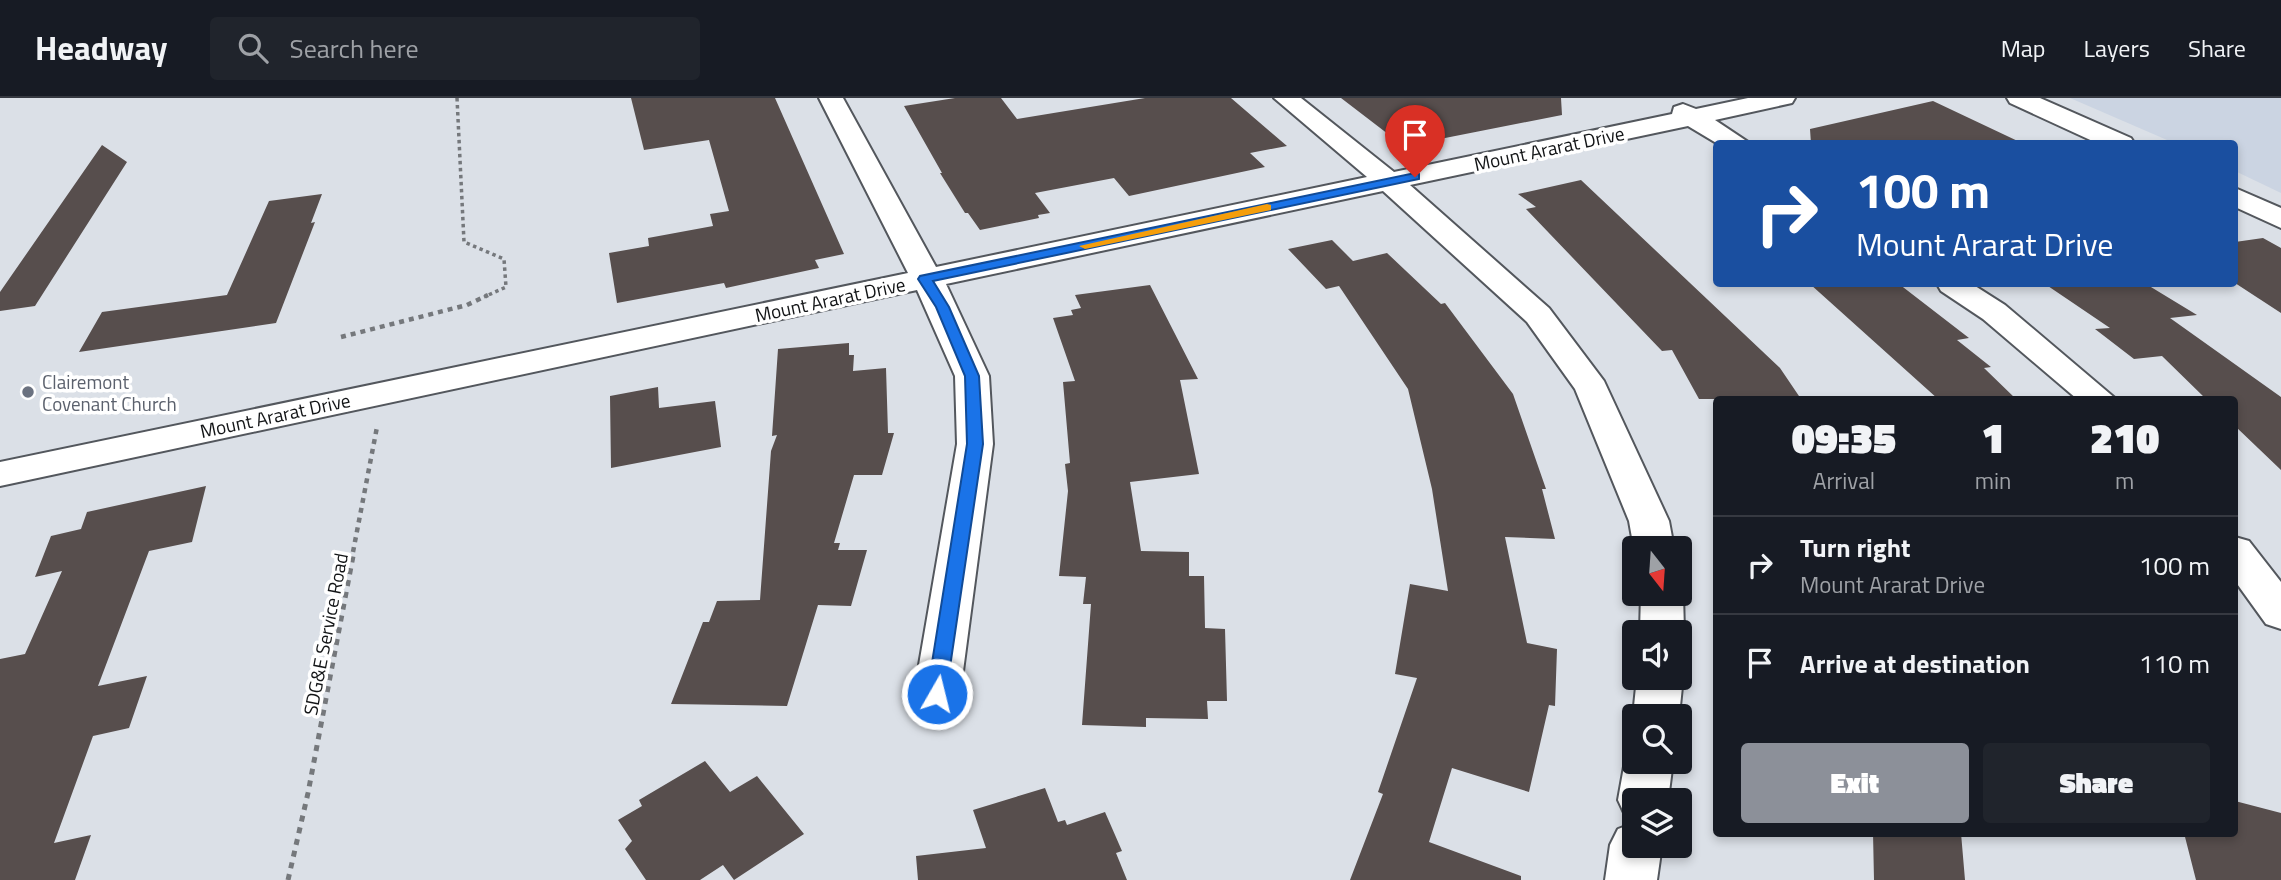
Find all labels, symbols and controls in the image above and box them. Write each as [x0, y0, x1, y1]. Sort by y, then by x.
search box [210, 17, 700, 80]
text: Headway [35, 23, 168, 73]
icon: search [234, 29, 272, 67]
text: Search here [290, 29, 419, 68]
text: Map [2001, 30, 2046, 66]
text: Layers [2084, 30, 2150, 66]
text: Share [2188, 30, 2246, 66]
pin [1385, 105, 1445, 177]
icon: arrive [1396, 116, 1434, 154]
street label: Mount Ararat Drive [1471, 118, 1627, 178]
text: 100 m [1856, 152, 1990, 227]
icon: right [1741, 168, 1832, 259]
text: Mount Ararat Drive [1856, 220, 2114, 268]
street label: Mount Ararat Drive [752, 269, 908, 329]
place label: Clairemont Covenant Church [42, 367, 177, 418]
marker: Clairemont Covenant Church [20, 384, 36, 400]
street label: Mount Ararat Drive [197, 385, 353, 445]
text: 09:35 [1792, 405, 1896, 469]
text: 1 [1982, 405, 2005, 469]
text: 210 [2090, 405, 2159, 469]
text: Arrival [1813, 463, 1875, 498]
text: min [1975, 463, 2011, 498]
text: m [2115, 463, 2134, 498]
text: Turn right [1800, 528, 1911, 567]
north arrow [1622, 536, 1692, 606]
map controls [1622, 536, 1692, 858]
icon: right [1741, 546, 1779, 584]
text: 100 m [2139, 546, 2210, 585]
street label: SDG&E Service Road [295, 550, 355, 718]
text: Mount Ararat Drive [1800, 567, 1985, 602]
button: sound [1622, 620, 1692, 690]
icon: arrive [1741, 644, 1779, 682]
text: Arrive at destination [1800, 644, 2030, 683]
text: 110 m [2139, 644, 2210, 683]
position arrow [900, 657, 974, 731]
button: search [1622, 704, 1692, 774]
button: Exit [1741, 743, 1969, 823]
button: Share [1983, 743, 2210, 823]
button: layers [1622, 788, 1692, 858]

